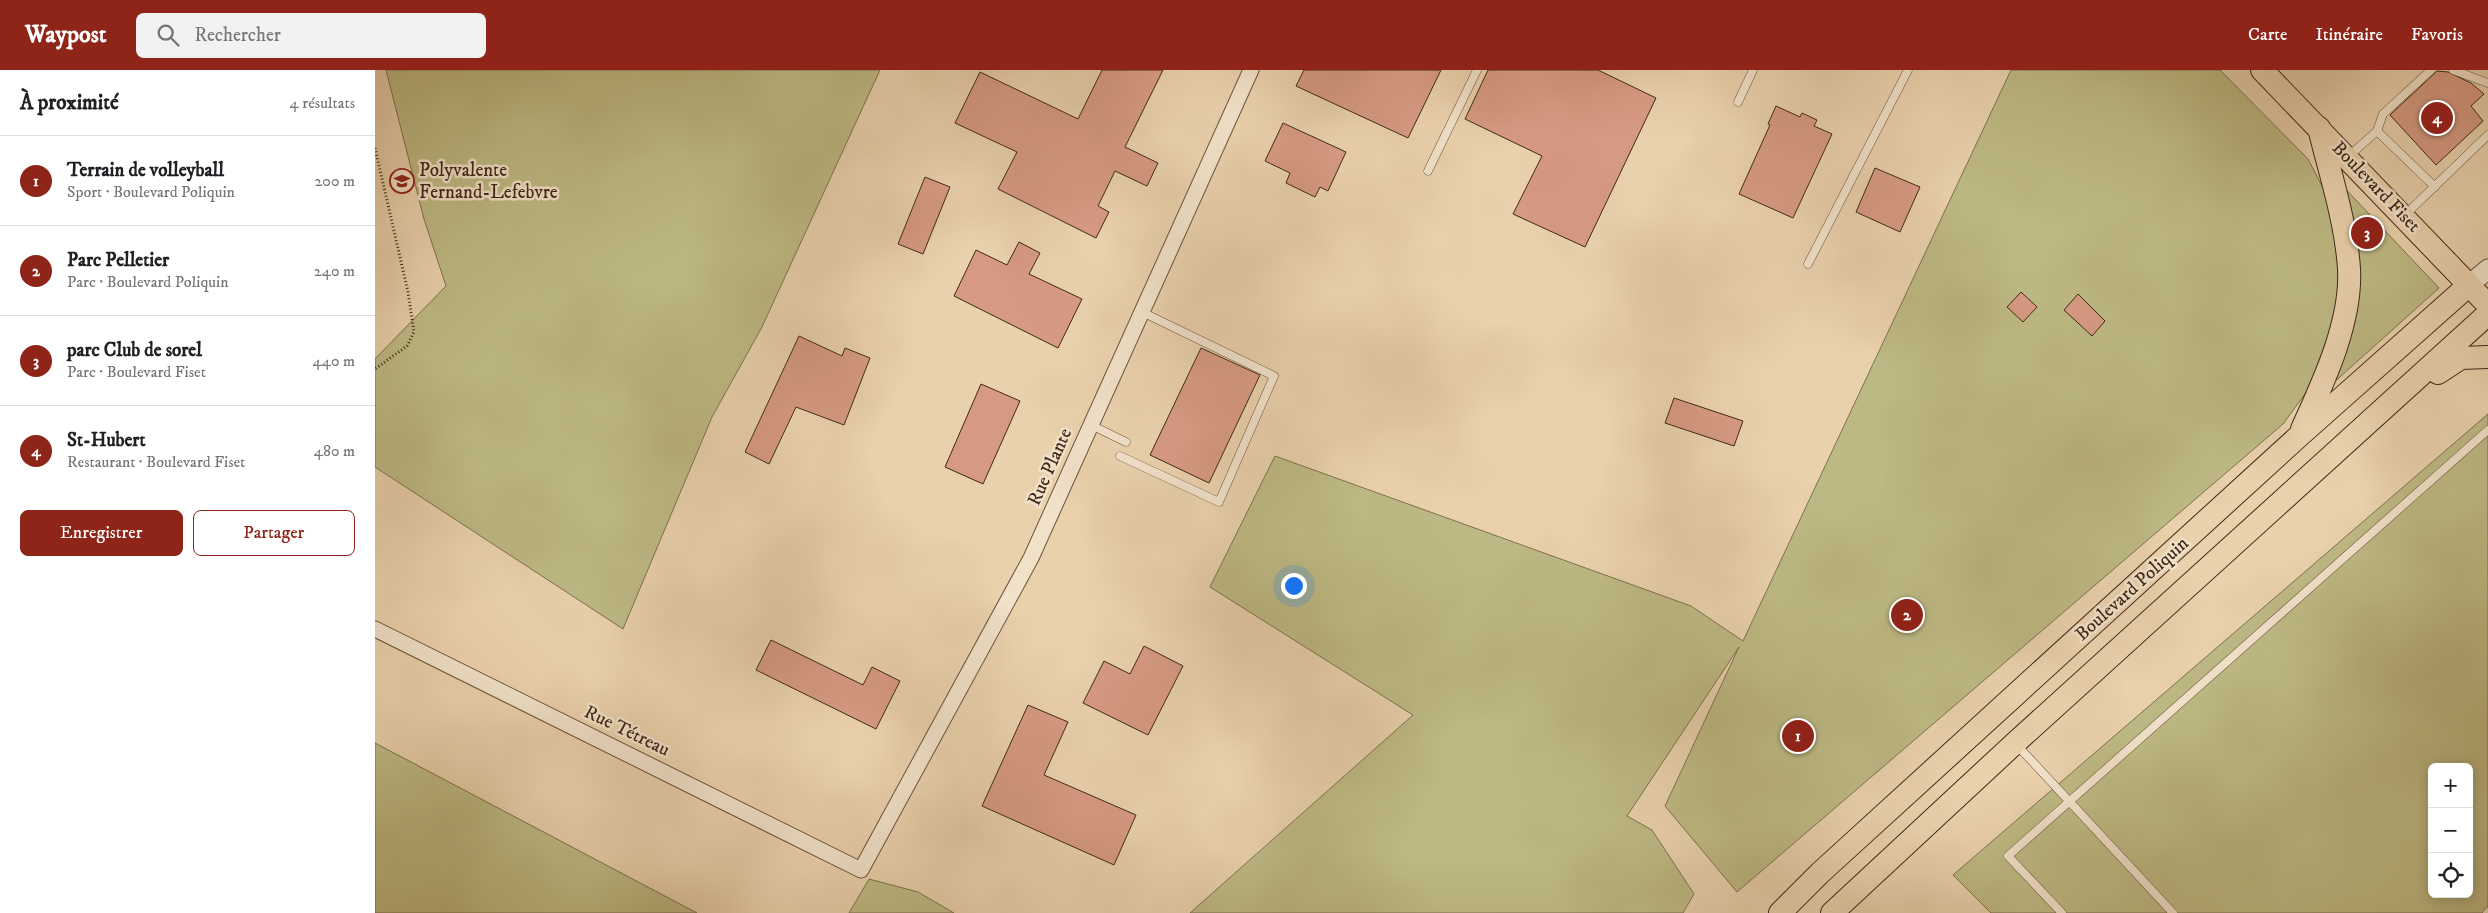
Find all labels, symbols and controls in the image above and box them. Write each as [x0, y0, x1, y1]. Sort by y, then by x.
search box [136, 13, 486, 58]
text: Waypost [25, 20, 106, 50]
icon: search [154, 21, 182, 49]
text: Rechercher [194, 24, 281, 47]
text: Carte [2248, 24, 2288, 46]
text: Itinéraire [2316, 24, 2383, 46]
text: Favoris [2411, 24, 2463, 46]
text: À proximité [20, 90, 119, 116]
text: 4 résultats [290, 93, 355, 113]
pin: 4 [2421, 99, 2453, 137]
street label: Boulevard Fiset [2327, 137, 2425, 237]
text: Terrain de volleyball [67, 159, 224, 182]
place label: Polyvalente Fernand-Lefebvre [419, 159, 558, 204]
school or university icon: Polyvalente Fernand-Lefebvre [389, 168, 415, 194]
text: 1 [33, 171, 39, 191]
text: 200 m [314, 171, 355, 191]
text: Sport · Boulevard Poliquin [67, 182, 235, 202]
pin: 3 [2351, 214, 2383, 252]
text: Parc Pelletier [67, 249, 169, 272]
text: 2 [32, 261, 40, 281]
text: 240 m [314, 261, 355, 281]
text: Parc · Boulevard Poliquin [67, 272, 229, 292]
text: parc Club de sorel [67, 339, 202, 362]
text: 3 [33, 351, 39, 371]
text: 440 m [313, 351, 355, 371]
text: Parc · Boulevard Fiset [67, 362, 206, 382]
street label: Rue Plante [1023, 425, 1077, 509]
text: St-Hubert [67, 429, 146, 452]
text: 4 [31, 441, 41, 461]
text: 480 m [314, 441, 355, 461]
text: Restaurant · Boulevard Fiset [67, 452, 245, 472]
button: Enregistrer [20, 510, 183, 556]
button: Partager [193, 510, 355, 556]
street label: Boulevard Poliquin [2071, 532, 2194, 647]
your location [1281, 573, 1307, 599]
pin: 2 [1891, 596, 1923, 634]
street label: Rue Tétreau [580, 700, 674, 762]
pin: 1 [1782, 717, 1814, 755]
map controls [2428, 763, 2473, 898]
button: + [2428, 763, 2473, 808]
button: − [2428, 808, 2473, 853]
button: locate [2428, 853, 2473, 898]

